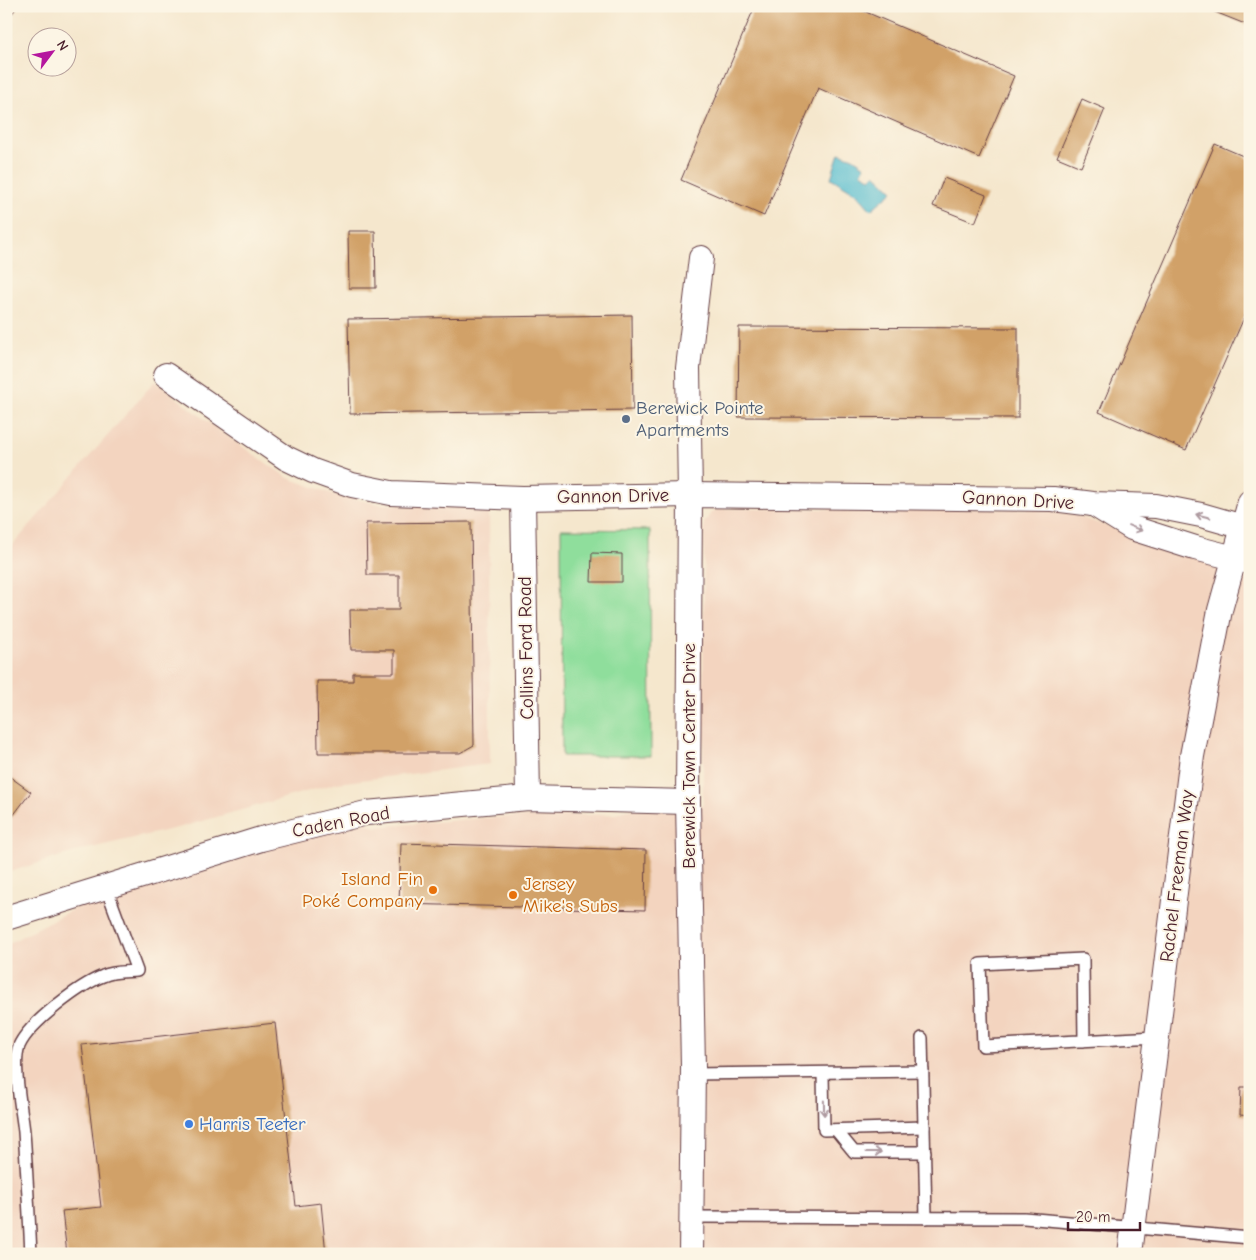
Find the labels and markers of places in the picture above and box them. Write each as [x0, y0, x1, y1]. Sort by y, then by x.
place label: Berewick Pointe Apartments [636, 397, 764, 441]
marker: Berewick Pointe Apartments [620, 413, 632, 425]
place label: Island Fin Poké Company [302, 868, 423, 912]
place label: Jersey Mike's Subs [523, 873, 618, 917]
marker: Island Fin Poké Company [427, 884, 439, 896]
marker: Jersey Mike's Subs [507, 889, 519, 901]
place label: Harris Teeter [199, 1113, 306, 1135]
marker: Harris Teeter [183, 1118, 195, 1130]

